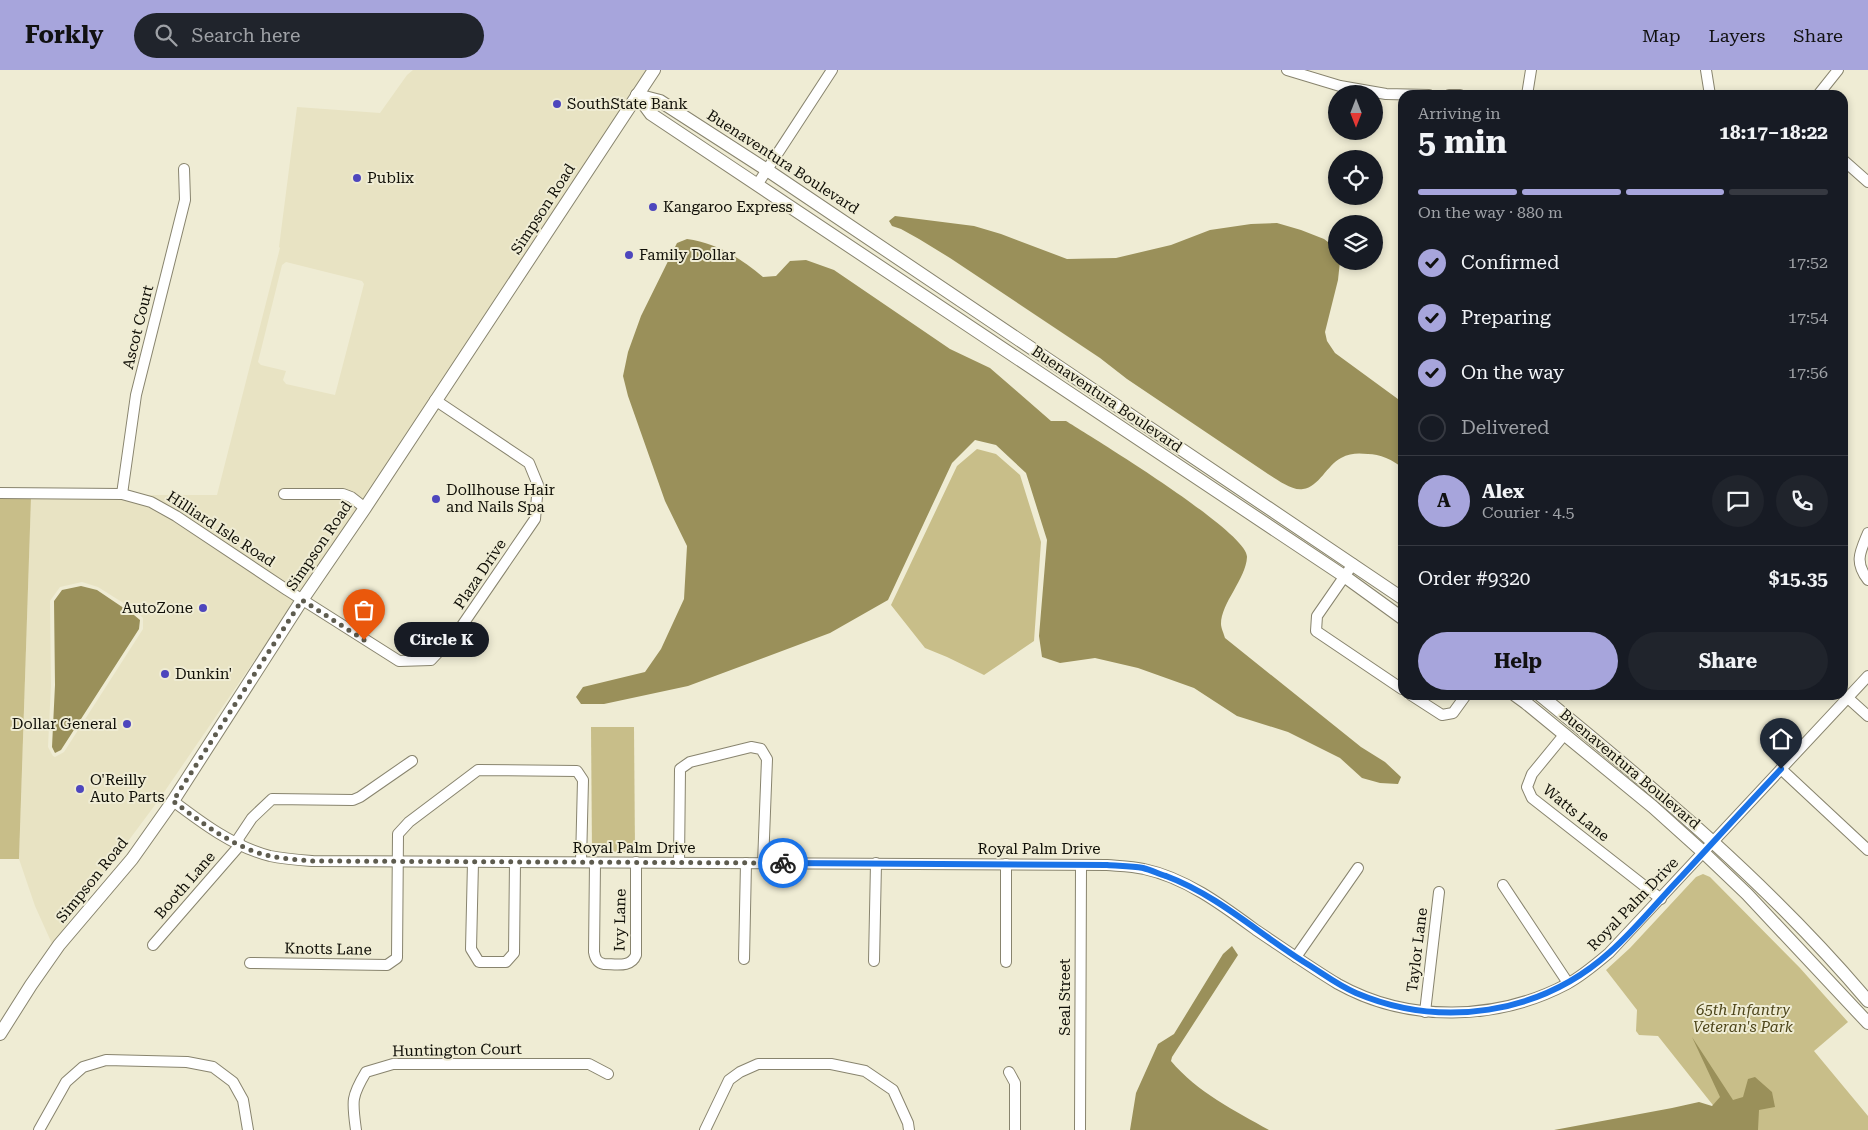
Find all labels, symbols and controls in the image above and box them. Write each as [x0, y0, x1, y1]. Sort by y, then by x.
search box [134, 13, 484, 58]
text: Forkly [25, 21, 104, 49]
icon: search [152, 21, 180, 49]
text: Search here [192, 24, 300, 47]
text: Map [1642, 25, 1681, 46]
text: Layers [1709, 25, 1765, 46]
text: Share [1793, 25, 1843, 46]
north arrow [1328, 85, 1382, 140]
map controls [1328, 85, 1383, 270]
place label: SouthState Bank [567, 95, 688, 113]
marker: SouthState Bank [551, 98, 563, 110]
text: Arriving in [1418, 104, 1501, 123]
street label: Buenaventura Boulevard [704, 106, 863, 218]
text: 18:17–18:22 [1719, 121, 1828, 144]
text: 5 min [1418, 123, 1507, 161]
button: locate [1328, 150, 1383, 205]
street label: Simpson Road [507, 160, 579, 258]
place label: Publix [367, 169, 414, 187]
marker: Publix [351, 172, 363, 184]
place label: Kangaroo Express [663, 198, 793, 216]
marker: Kangaroo Express [647, 201, 659, 213]
text: On the way · 880 m [1418, 203, 1563, 222]
button: layers [1328, 215, 1383, 270]
place label: Family Dollar [639, 246, 736, 264]
marker: Family Dollar [623, 249, 635, 261]
icon: check [1418, 249, 1446, 277]
text: Confirmed [1461, 251, 1559, 274]
text: 17:52 [1788, 253, 1828, 272]
street label: Ascot Court [119, 283, 157, 371]
icon: check [1418, 304, 1446, 332]
text: Preparing [1461, 306, 1551, 329]
text: 17:54 [1788, 308, 1828, 327]
street label: Buenaventura Boulevard [1028, 342, 1186, 456]
icon: check [1418, 359, 1446, 387]
text: On the way [1461, 361, 1564, 384]
text: 17:56 [1788, 363, 1828, 382]
text: Delivered [1461, 416, 1549, 439]
button: chat [1712, 475, 1764, 527]
button: phone [1776, 475, 1828, 527]
text: Alex [1482, 480, 1524, 503]
place label: Dollhouse Hair and Nails Spa [446, 481, 555, 516]
street label: Hilliard Isle Road [164, 487, 279, 571]
text: A [1437, 489, 1451, 512]
marker: Dollhouse Hair and Nails Spa [430, 493, 442, 505]
street label: Simpson Road [282, 497, 356, 594]
text: Courier · 4.5 [1482, 503, 1575, 522]
street label: Plaza Drive [450, 536, 510, 612]
text: Order #9320 [1418, 567, 1530, 590]
text: $15.35 [1769, 567, 1828, 590]
pin [343, 589, 385, 640]
icon: bag [350, 596, 378, 624]
place label: AutoZone [122, 599, 193, 617]
marker: AutoZone [197, 602, 209, 614]
callout: Circle K [394, 622, 489, 658]
text: Circle K [409, 630, 474, 649]
button: Help [1418, 632, 1618, 690]
button: Share [1628, 632, 1828, 690]
place label: Dunkin' [175, 665, 232, 683]
marker: Dunkin' [159, 668, 171, 680]
street label: Buenaventura Boulevard [1556, 705, 1704, 833]
place label: Dollar General [12, 715, 117, 733]
marker: Dollar General [121, 718, 133, 730]
pin [1760, 718, 1802, 769]
icon: home [1767, 725, 1795, 753]
place label: O'Reilly Auto Parts [90, 771, 165, 806]
street label: Watts Lane [1539, 781, 1613, 845]
marker: O'Reilly Auto Parts [74, 783, 86, 795]
street label: Simpson Road [52, 834, 132, 926]
courier [758, 838, 808, 888]
street label: Royal Palm Drive [573, 839, 695, 857]
street label: Royal Palm Drive [978, 840, 1100, 858]
street label: Booth Lane [151, 848, 219, 922]
icon: bike [769, 849, 797, 877]
street label: Royal Palm Drive [1584, 854, 1682, 954]
street label: Ivy Lane [610, 888, 630, 952]
street label: Taylor Lane [1403, 907, 1431, 993]
street label: Knotts Lane [284, 939, 372, 959]
street label: Seal Street [1056, 958, 1074, 1036]
park label: 65th Infantry Veteran's Park [1693, 1001, 1794, 1036]
street label: Huntington Court [392, 1040, 522, 1060]

